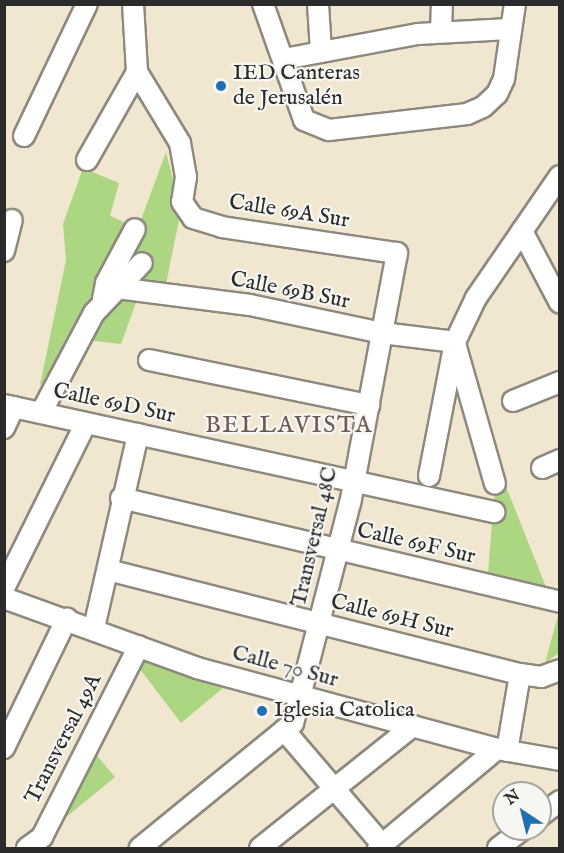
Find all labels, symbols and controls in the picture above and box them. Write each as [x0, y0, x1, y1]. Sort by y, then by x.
place label: IED Canteras de Jerusalén [233, 60, 360, 112]
marker: IED Canteras de Jerusalén [214, 79, 228, 93]
street label: Calle 69A Sur [227, 189, 351, 235]
street label: Calle 69B Sur [228, 266, 352, 316]
street label: Calle 69D Sur [51, 378, 177, 430]
district label: BELLAVISTA [205, 412, 373, 440]
street label: Transversal 48C [286, 465, 344, 609]
street label: Calle 69F Sur [354, 518, 478, 570]
street label: Calle 69H Sur [328, 589, 456, 645]
street label: Calle 70 Sur [229, 640, 341, 694]
street label: Transversal 49A [20, 670, 108, 808]
place label: Iglesia Catolica [274, 698, 415, 724]
marker: Iglesia Catolica [255, 704, 269, 718]
north arrow [492, 781, 552, 841]
text: N [501, 786, 524, 810]

